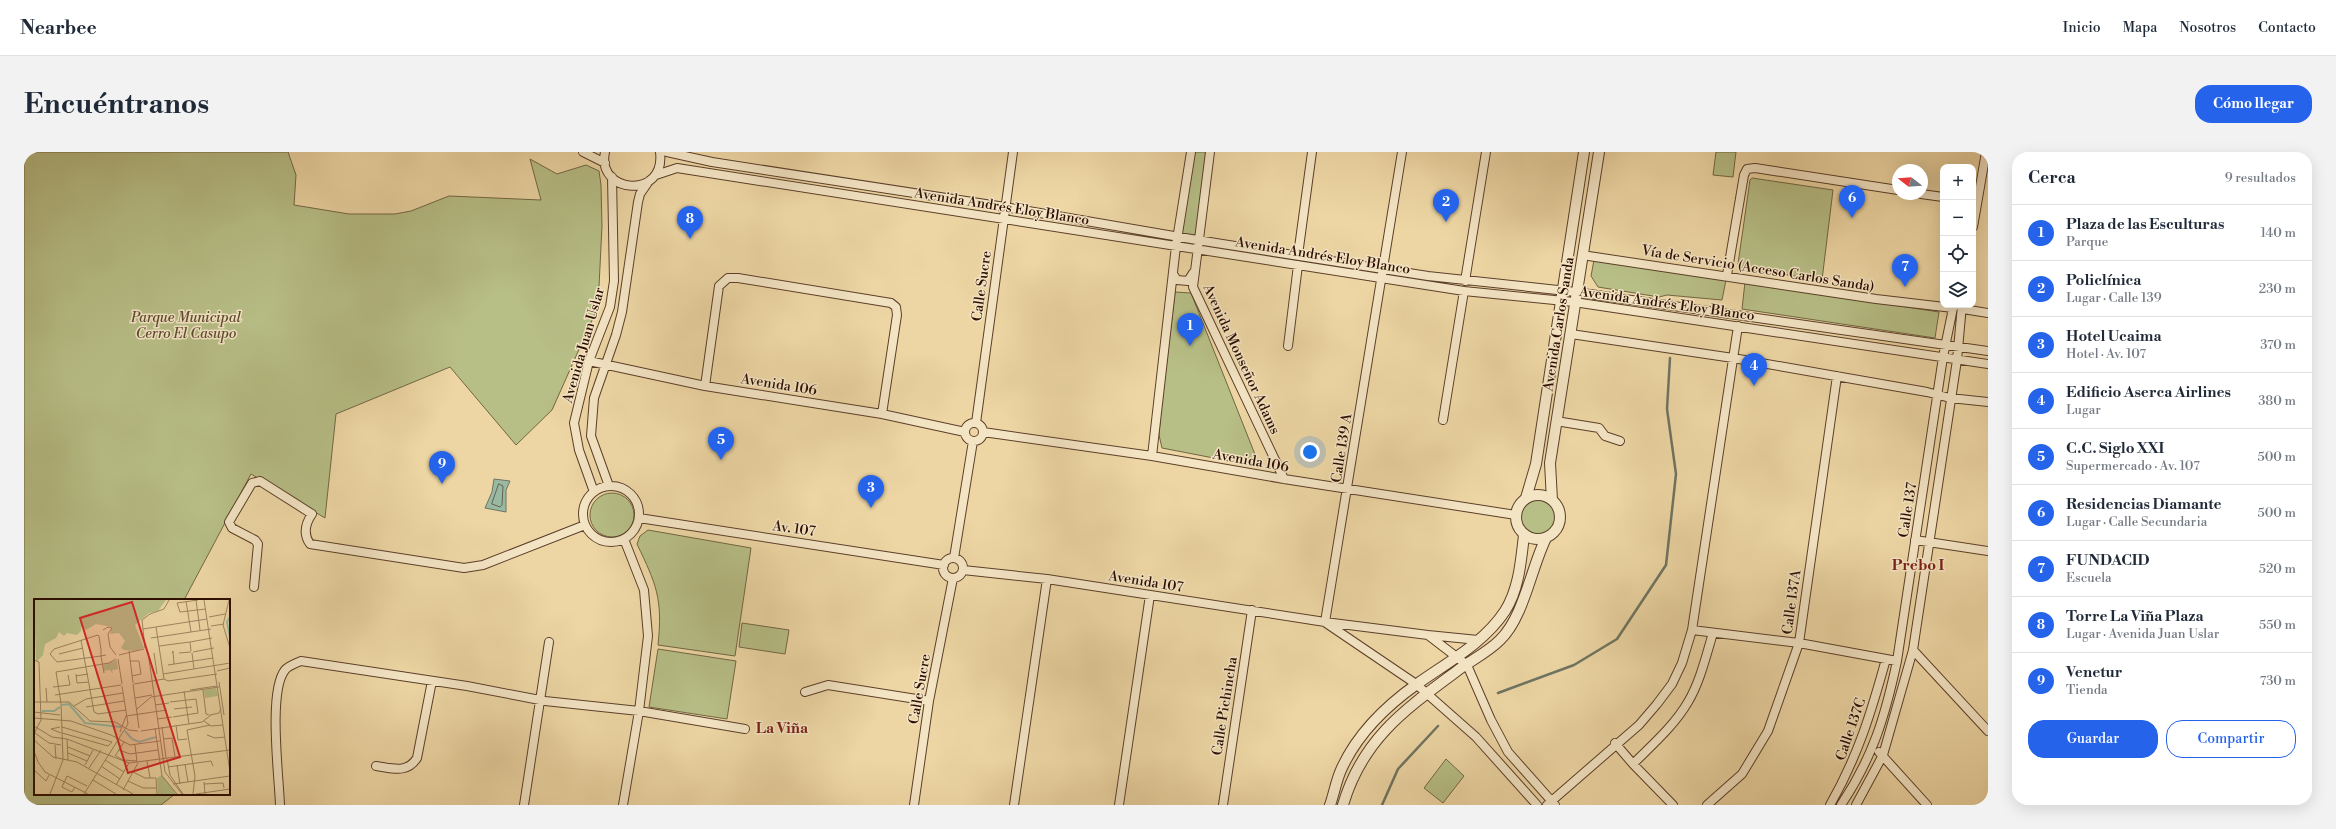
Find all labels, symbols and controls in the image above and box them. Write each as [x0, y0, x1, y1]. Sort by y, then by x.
text: Nearbee [20, 16, 97, 40]
text: Inicio [2063, 19, 2101, 37]
text: Mapa [2123, 19, 2157, 37]
text: Nosotros [2179, 19, 2236, 37]
text: Contacto [2258, 19, 2316, 37]
button: Cómo llegar [2195, 85, 2312, 123]
text: Encuéntranos [24, 87, 209, 122]
north arrow [1892, 164, 1928, 200]
map controls [1940, 164, 1976, 308]
button: + [1940, 164, 1976, 200]
text: Cerca [2028, 167, 2076, 189]
text: 9 resultados [2225, 170, 2296, 186]
street label: Avenida Andrés Eloy Blanco [912, 184, 1091, 230]
pin: 6 [1839, 185, 1865, 218]
pin: 2 [1433, 189, 1459, 222]
button: − [1940, 200, 1976, 236]
pin: 8 [677, 206, 703, 239]
text: Plaza de las Esculturas [2066, 215, 2224, 234]
text: 1 [2038, 225, 2044, 241]
text: 140 m [2260, 225, 2296, 241]
street label: Avenida Andrés Eloy Blanco [1233, 233, 1412, 279]
text: Parque [2066, 234, 2108, 250]
button: locate [1940, 236, 1976, 272]
street label: Vía de Servicio (Acceso Carlos Sanda) [1639, 242, 1876, 296]
street label: Calle Sucre [968, 250, 996, 323]
pin: 7 [1892, 254, 1918, 287]
street label: Avenida Carlos Sanda [1539, 255, 1579, 394]
text: Policlínica [2066, 271, 2141, 290]
button: layers [1940, 272, 1976, 308]
street label: Avenida Monseñor Adams [1198, 281, 1284, 437]
text: 2 [2037, 281, 2045, 297]
text: 230 m [2259, 281, 2296, 297]
street label: Avenida Andrés Eloy Blanco [1577, 283, 1756, 325]
street label: Avenida Juan Uslar [559, 285, 609, 406]
text: Lugar · Calle 139 [2066, 290, 2162, 306]
park label: Parque Municipal Cerro El Casupo [130, 309, 241, 343]
pin: 1 [1177, 313, 1203, 346]
text: Hotel Ucaima [2066, 327, 2162, 346]
text: 3 [2037, 337, 2045, 353]
text: 370 m [2260, 337, 2296, 353]
text: Hotel · Av. 107 [2066, 346, 2146, 362]
pin: 4 [1741, 353, 1767, 386]
street label: Avenida 106 [738, 370, 819, 400]
text: Edificio Aserca Airlines [2066, 383, 2231, 402]
text: 4 [2037, 393, 2045, 409]
text: 380 m [2258, 393, 2296, 409]
text: Lugar [2066, 402, 2101, 418]
street label: Calle 139 A [1328, 412, 1356, 484]
pin: 5 [708, 427, 734, 460]
text: C.C. Siglo XXI [2066, 439, 2164, 458]
your location [1300, 442, 1320, 462]
street label: Avenida 106 [1210, 445, 1291, 477]
text: 5 [2037, 449, 2045, 465]
text: 500 m [2258, 449, 2296, 465]
pin: 9 [429, 451, 455, 484]
text: Supermercado · Av. 107 [2066, 458, 2200, 474]
pin: 3 [858, 475, 884, 508]
street label: Calle 137 [1895, 481, 1921, 539]
text: Residencias Diamante [2066, 495, 2222, 514]
text: 6 [2037, 505, 2045, 521]
text: 500 m [2258, 505, 2296, 521]
text: Lugar · Calle Secundaria [2066, 514, 2207, 530]
street label: Av. 107 [770, 517, 817, 541]
text: FUNDACID [2066, 551, 2150, 570]
district label: Prebo I [1892, 556, 1945, 575]
text: 7 [2037, 561, 2045, 577]
text: 520 m [2259, 561, 2296, 577]
street label: Avenida 107 [1106, 567, 1184, 597]
street label: Calle 137A [1779, 568, 1805, 636]
text: Escuela [2066, 570, 2112, 586]
inset map [34, 599, 230, 795]
text: Torre La Viña Plaza [2066, 607, 2204, 626]
text: 8 [2037, 617, 2045, 633]
text: 550 m [2259, 617, 2296, 633]
text: Lugar · Avenida Juan Uslar [2066, 626, 2219, 642]
street label: Calle Sucre [905, 653, 935, 726]
street label: Calle Pichincha [1208, 655, 1242, 757]
text: Venetur [2066, 663, 2122, 682]
text: 9 [2037, 673, 2045, 689]
text: 730 m [2260, 673, 2296, 689]
text: Tienda [2066, 682, 2108, 698]
street label: Calle 137C [1832, 696, 1870, 763]
district label: La Viña [756, 719, 809, 738]
button: Guardar [2028, 720, 2158, 758]
button: Compartir [2166, 720, 2296, 758]

